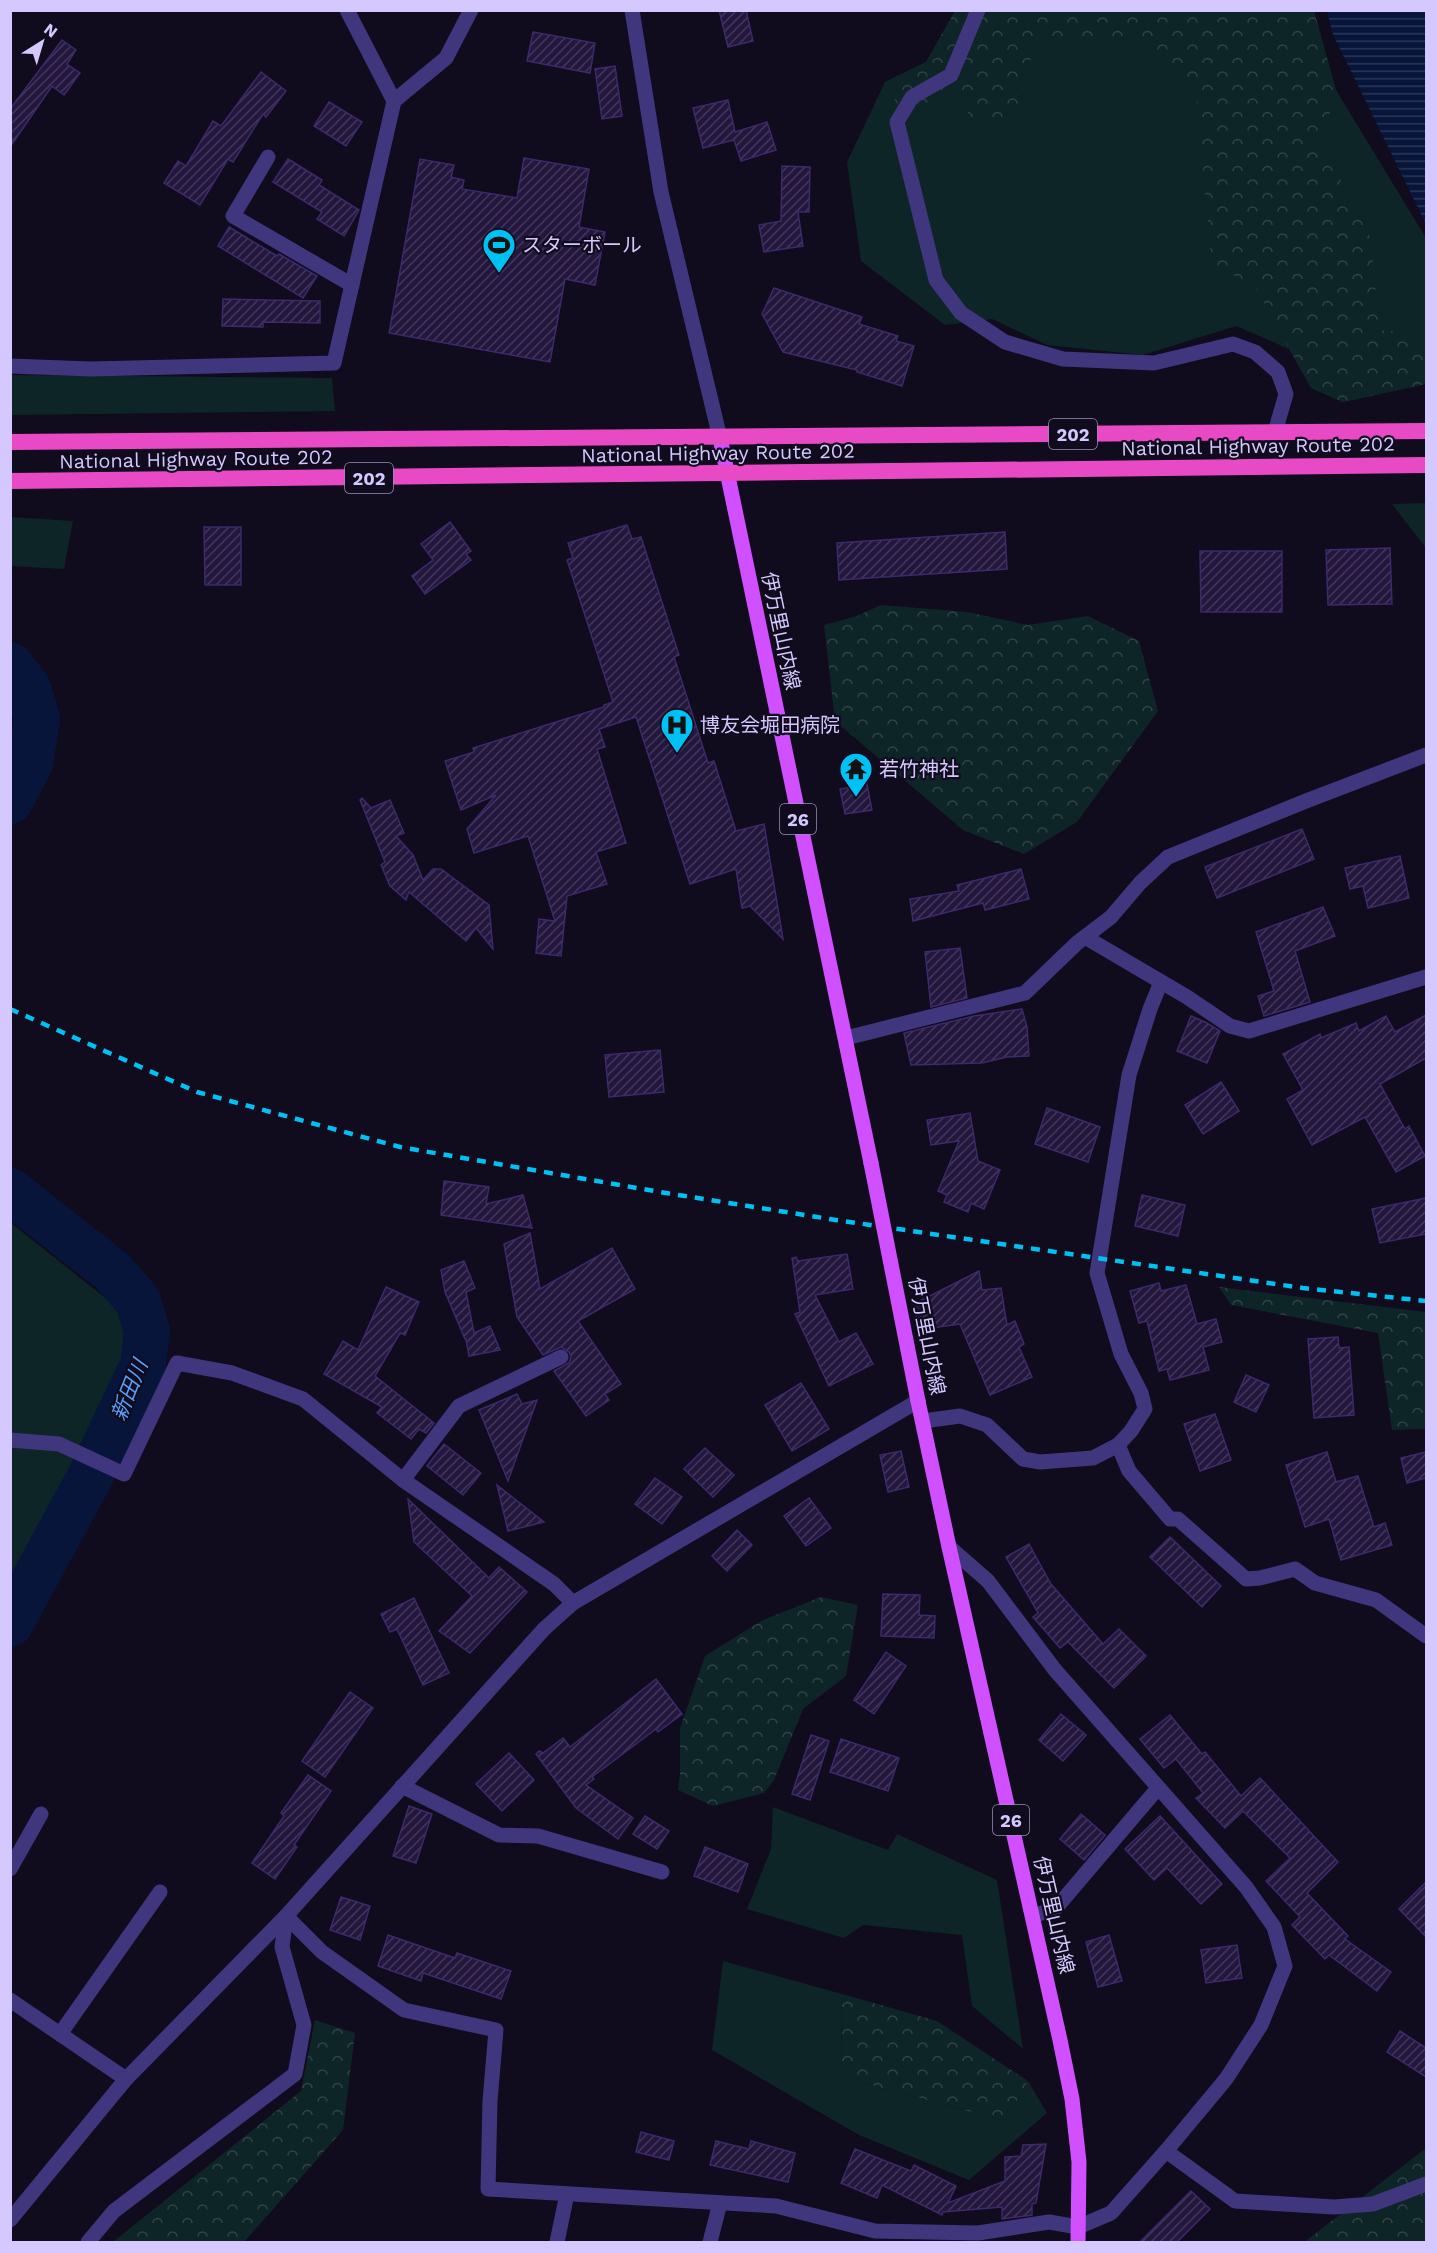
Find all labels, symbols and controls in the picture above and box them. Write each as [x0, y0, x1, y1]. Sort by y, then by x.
north arrow [12, 12, 72, 72]
text: N [40, 19, 61, 42]
sports icon: スターボール [481, 227, 517, 274]
place label: スターボール [522, 233, 642, 257]
road number: 202 [1049, 419, 1097, 449]
street label: National Highway Route 202 [1121, 432, 1395, 460]
street label: National Highway Route 202 [581, 439, 855, 467]
street label: National Highway Route 202 [59, 445, 333, 473]
road number: 202 [345, 463, 393, 493]
street label: 伊万里山内線 [757, 570, 805, 692]
hospital icon: 博友会堀田病院 [659, 707, 695, 754]
place label: 博友会堀田病院 [700, 713, 840, 737]
temple icon: 若竹神社 [838, 751, 874, 798]
place label: 若竹神社 [879, 757, 959, 781]
road number: 26 [780, 804, 816, 834]
street label: 伊万里山内線 [904, 1275, 950, 1397]
water label: 新田川 [106, 1354, 153, 1424]
road number: 26 [993, 1805, 1029, 1835]
street label: 伊万里山内線 [1029, 1854, 1079, 1976]

